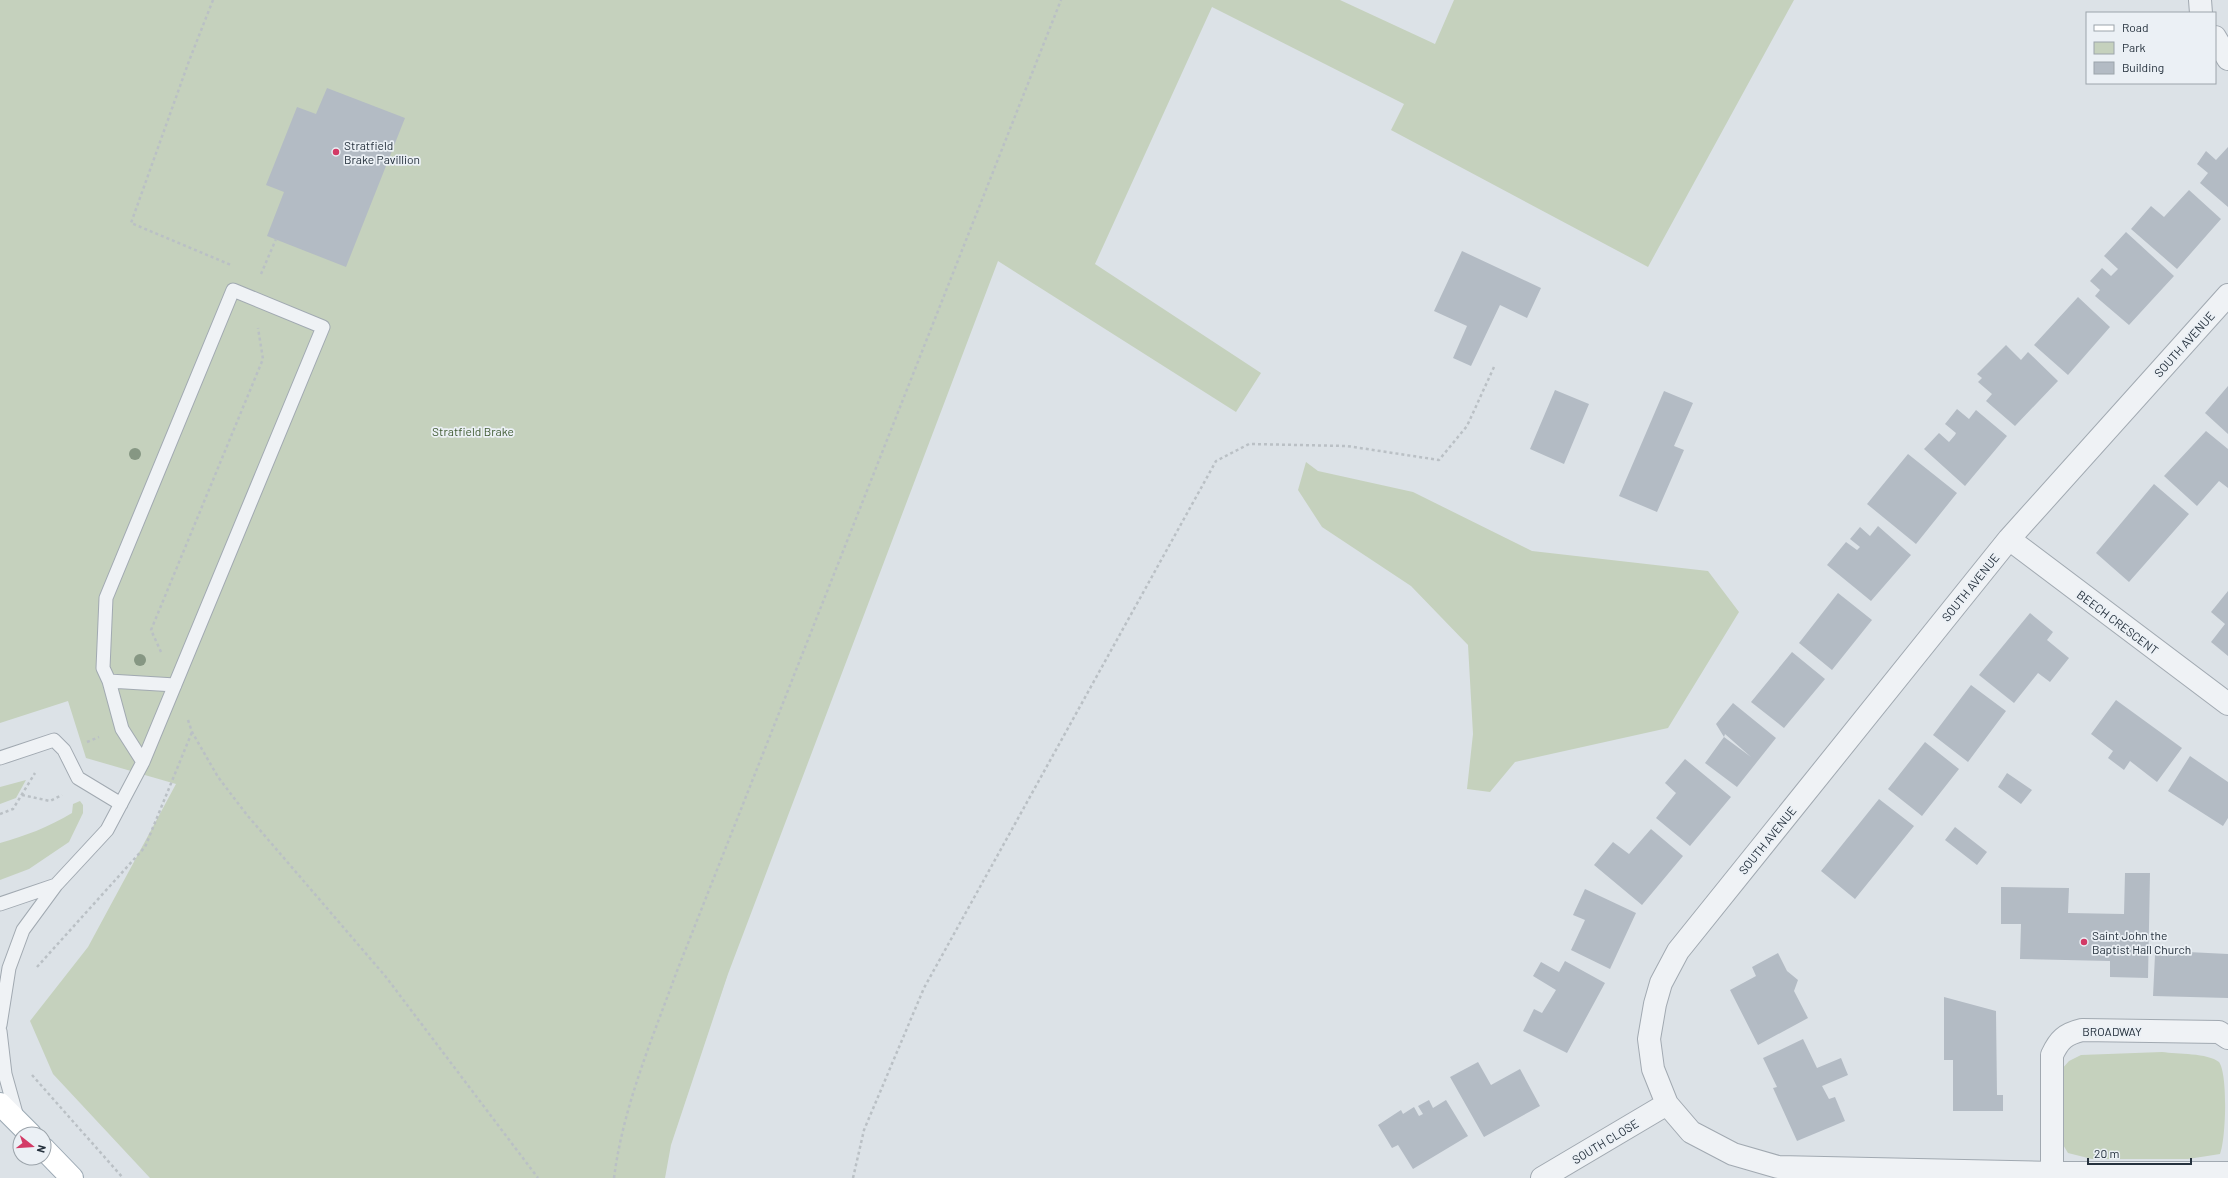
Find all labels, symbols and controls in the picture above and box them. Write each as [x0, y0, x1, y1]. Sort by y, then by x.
legend [2086, 12, 2216, 84]
text: Road [2122, 20, 2149, 34]
text: Park [2122, 40, 2146, 54]
text: Building [2122, 60, 2164, 74]
place label: Stratfield Brake Pavillion [344, 138, 420, 166]
marker: Stratfield Brake Pavillion [331, 147, 341, 157]
street label: SOUTH AVENUE [2151, 308, 2217, 380]
park label: Stratfield Brake [432, 424, 514, 438]
street label: SOUTH AVENUE [1938, 550, 2002, 624]
street label: BEECH CRESCENT [2075, 587, 2161, 657]
street label: SOUTH AVENUE [1735, 803, 1799, 877]
place label: Saint John the Baptist Hall Church [2092, 928, 2191, 956]
marker: Saint John the Baptist Hall Church [2079, 937, 2089, 947]
street label: BROADWAY [2082, 1024, 2142, 1038]
street label: SOUTH CLOSE [1569, 1116, 1641, 1166]
north arrow [12, 1126, 52, 1166]
scale bar [2088, 1140, 2191, 1166]
text: N [35, 1144, 49, 1154]
text: 20 m [2094, 1146, 2120, 1160]

